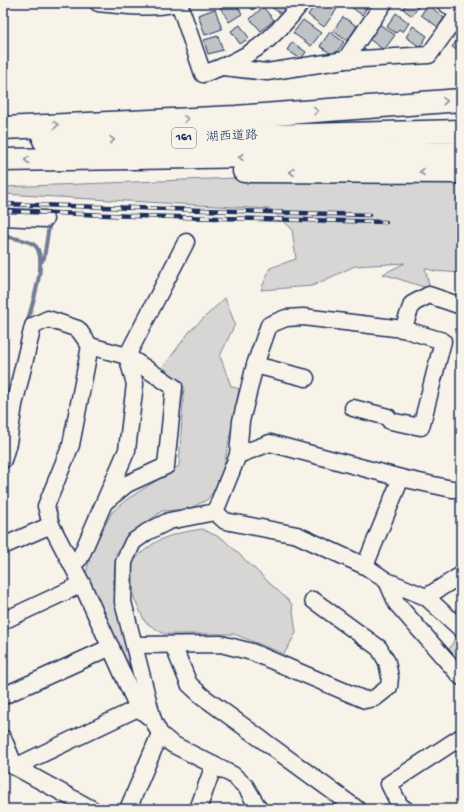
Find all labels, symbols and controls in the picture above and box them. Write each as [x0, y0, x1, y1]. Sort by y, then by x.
one-way arrow [442, 97, 448, 106]
one-way arrow [313, 107, 319, 116]
one-way arrow [183, 115, 189, 124]
one-way arrow [53, 121, 59, 130]
road number: 161 [172, 128, 196, 148]
street label: 湖西道路 [206, 129, 258, 145]
one-way arrow [109, 136, 115, 144]
one-way arrow [238, 153, 244, 161]
one-way arrow [24, 156, 30, 164]
one-way arrow [289, 168, 295, 176]
one-way arrow [419, 168, 425, 176]

